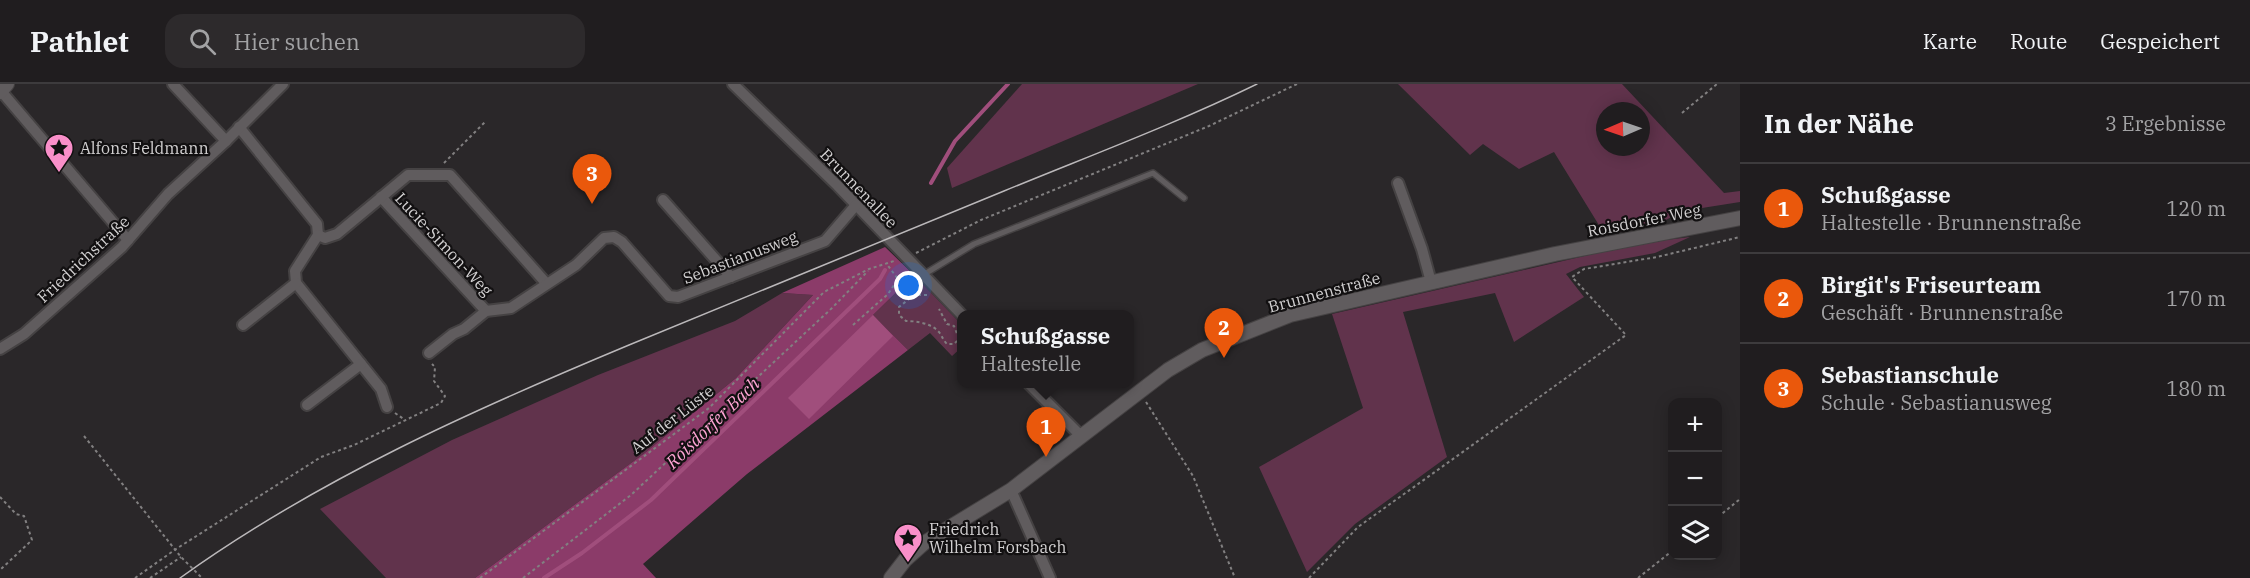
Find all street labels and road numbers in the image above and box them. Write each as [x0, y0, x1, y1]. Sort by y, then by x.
street label: Brunnenallee [816, 144, 902, 232]
street label: Lucie-Simon-Weg [391, 188, 497, 300]
street label: Roisdorfer Weg [1586, 199, 1703, 241]
street label: Friedrichstraße [33, 211, 133, 307]
street label: Sebastianusweg [680, 226, 800, 288]
street label: Brunnenstraße [1266, 267, 1382, 317]
street label: Auf der Lüste [626, 380, 718, 458]

